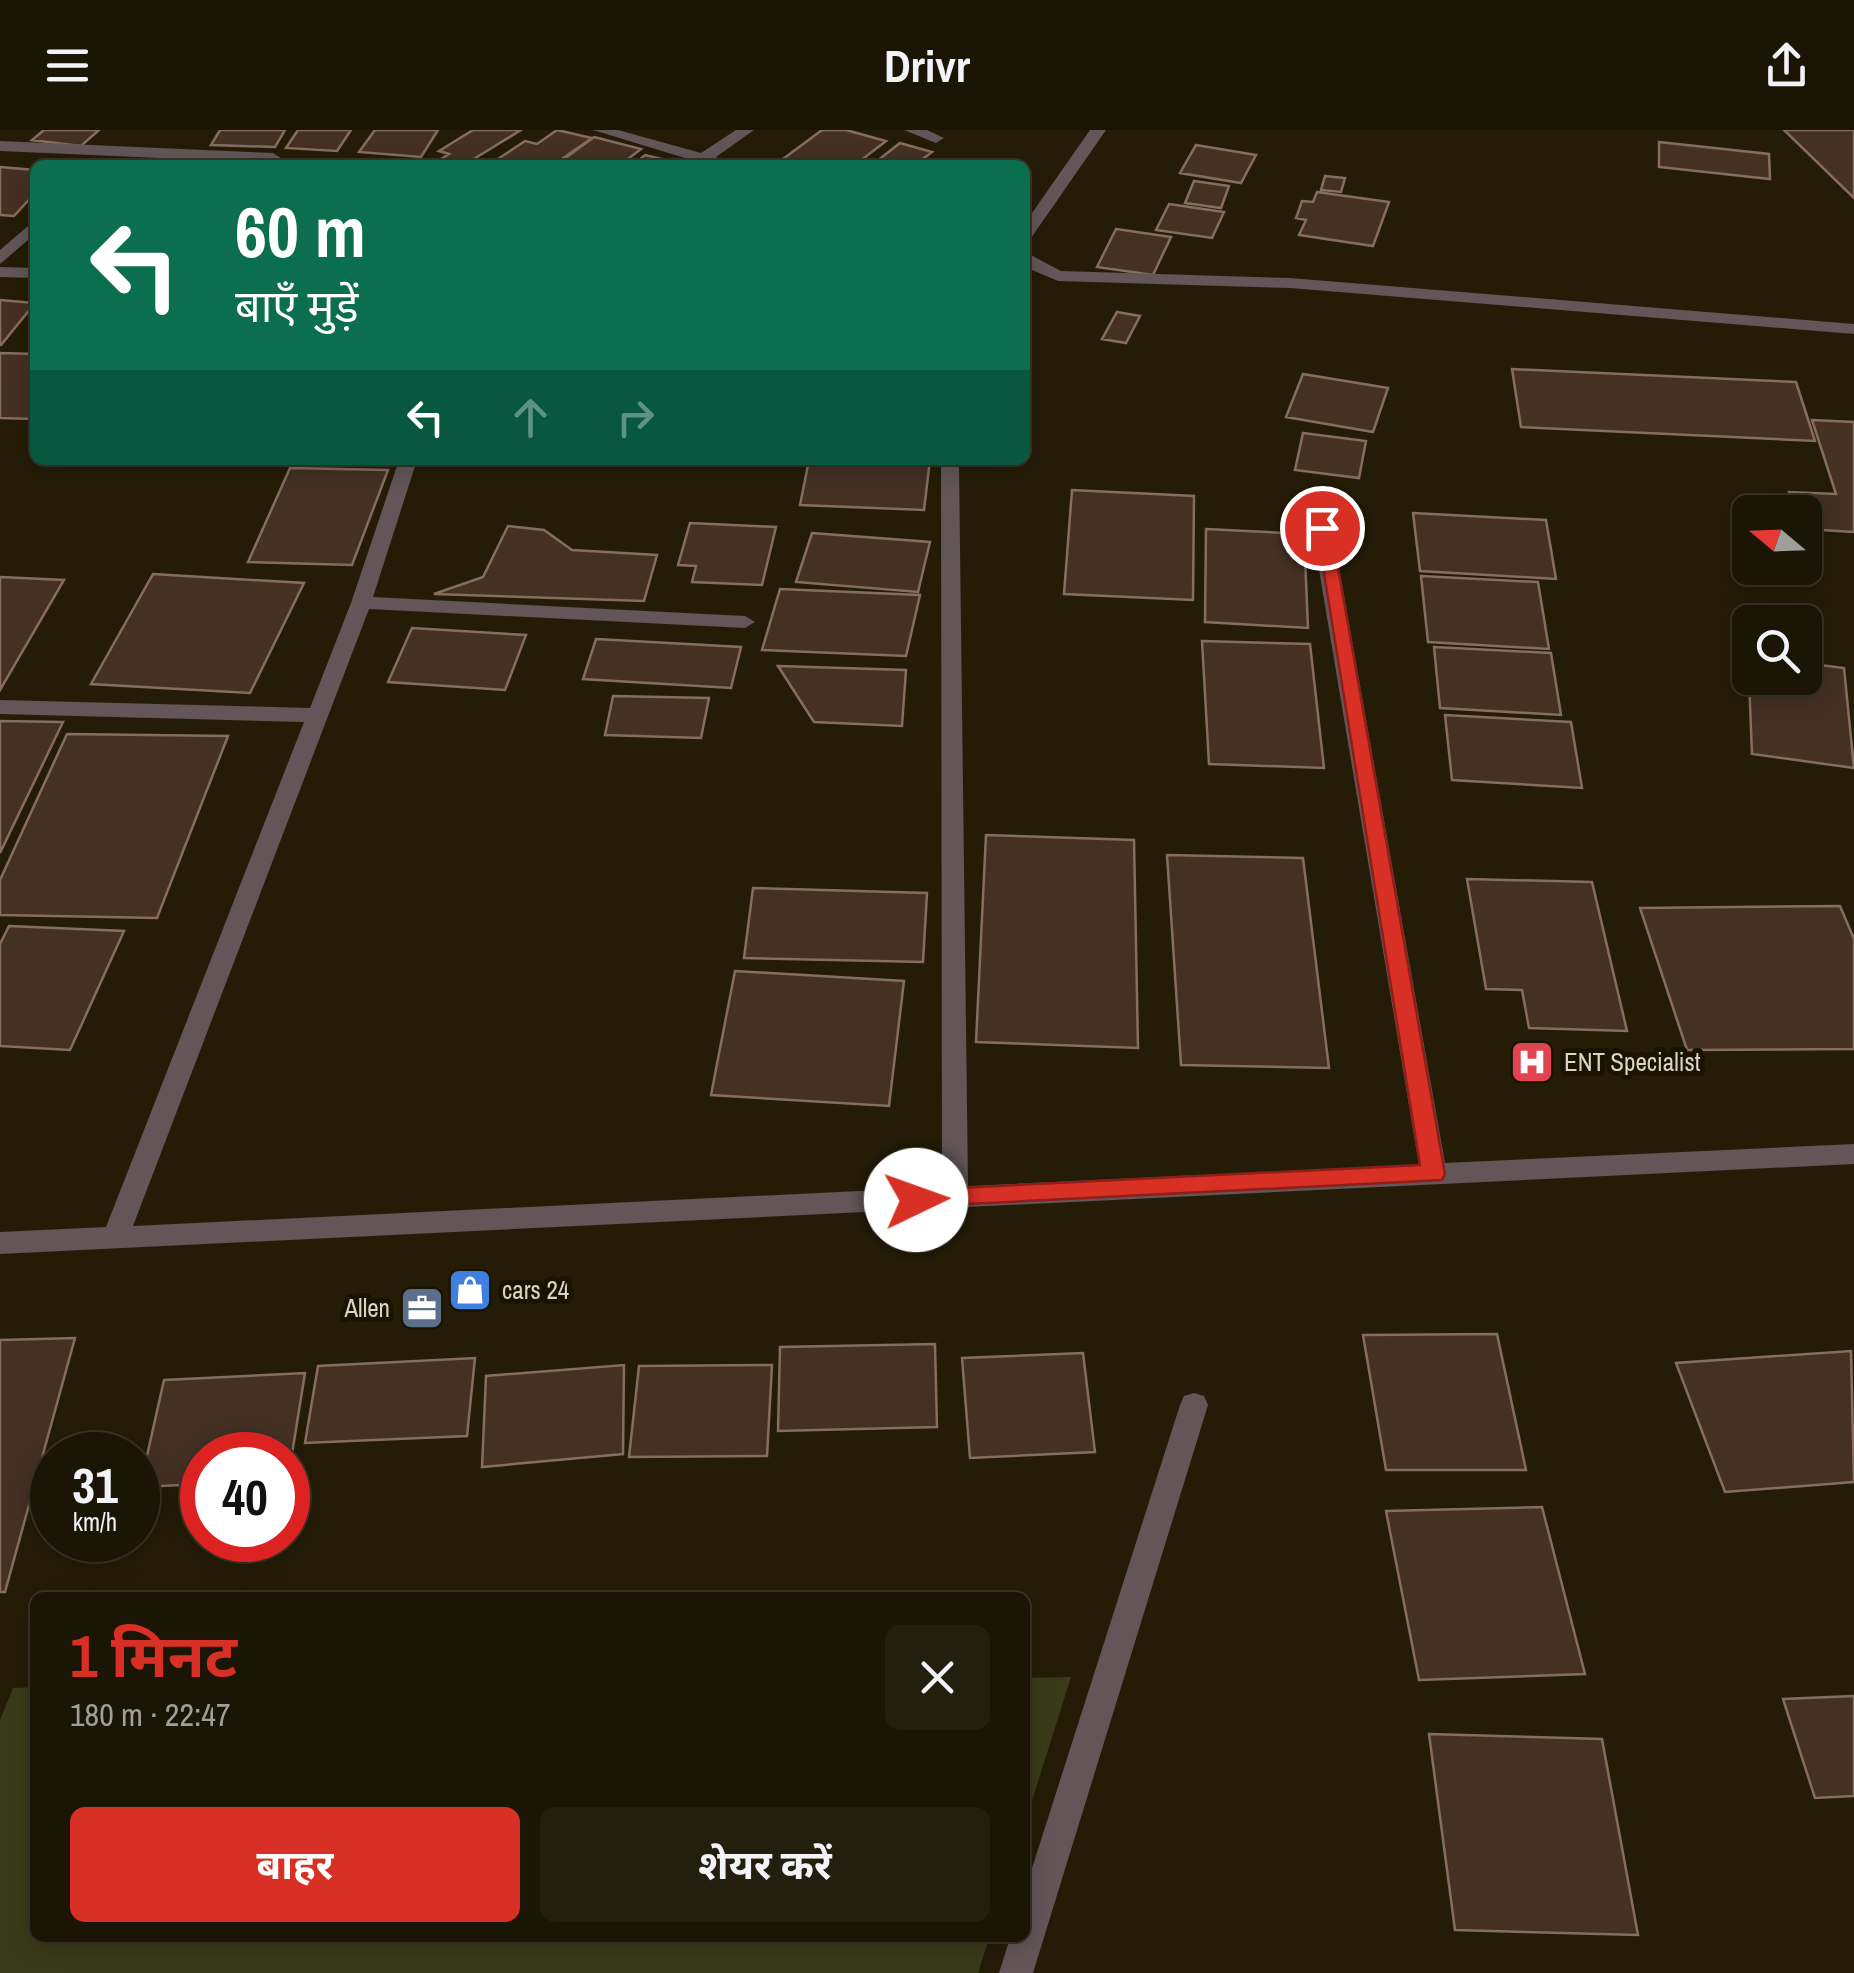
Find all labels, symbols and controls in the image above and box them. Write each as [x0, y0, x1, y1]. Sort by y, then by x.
text: Drivr [884, 35, 970, 96]
icon: menu [40, 38, 95, 93]
icon: share [1759, 38, 1814, 93]
text: 60 m [235, 185, 366, 279]
icon: left [70, 200, 200, 330]
text: बाएँ मुड़ें [235, 275, 358, 336]
icon: left [398, 390, 453, 445]
icon: ahead [503, 390, 558, 445]
icon: right [608, 390, 663, 445]
pin [1280, 486, 1365, 571]
north arrow [1732, 495, 1822, 585]
map controls [1732, 495, 1822, 695]
icon: arrive [1295, 501, 1350, 556]
button: search [1732, 605, 1822, 695]
hospital icon: ENT Specialist [1509, 1039, 1555, 1085]
place label: ENT Specialist [1564, 1045, 1701, 1079]
position arrow [864, 1148, 968, 1252]
shop icon: cars 24 [447, 1267, 493, 1313]
place label: cars 24 [502, 1273, 569, 1307]
office icon: Allen [399, 1285, 445, 1331]
place label: Allen [343, 1291, 390, 1325]
speed limit sign: 40 [180, 1432, 310, 1562]
text: 31 [72, 1451, 118, 1519]
text: km/h [73, 1505, 117, 1539]
text: 1 मिनट [70, 1615, 237, 1696]
button: close [885, 1625, 990, 1730]
text: 180 m · 22:47 [70, 1693, 230, 1736]
button: बाहर [70, 1807, 520, 1922]
button: शेयर करें [540, 1807, 990, 1922]

